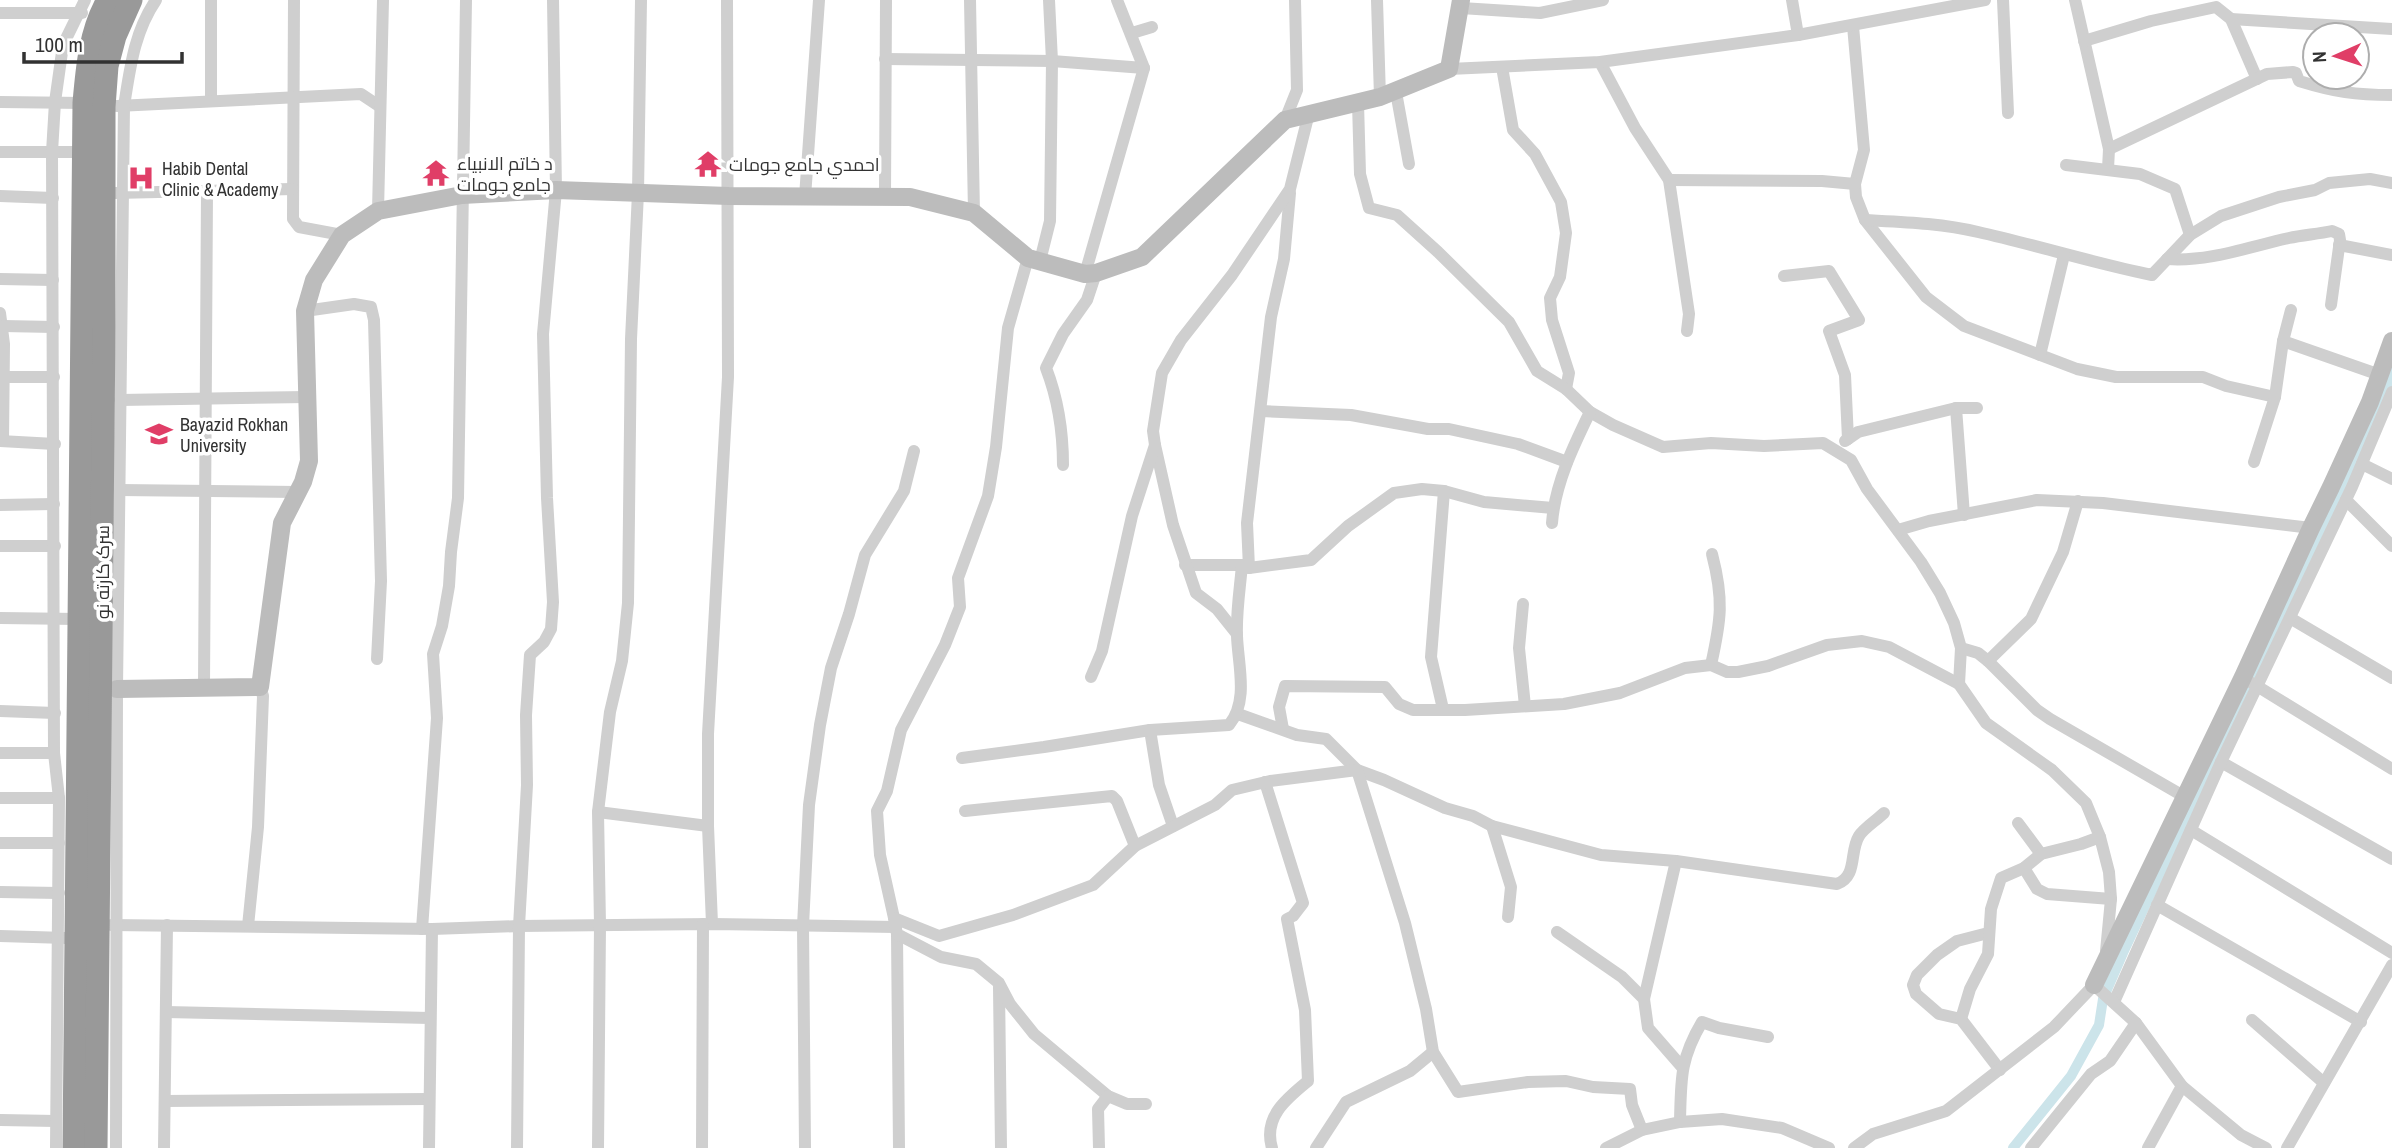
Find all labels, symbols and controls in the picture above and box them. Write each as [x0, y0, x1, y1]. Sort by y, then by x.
scale bar [24, 21, 182, 65]
north arrow [2301, 21, 2371, 91]
text: 100 m [35, 30, 83, 59]
text: N [2306, 51, 2332, 63]
temple icon: احمدي جامع جومات [693, 149, 723, 179]
place label: د خاتم الانبیاء جامع جومات [457, 151, 553, 197]
place label: احمدي جامع جومات [729, 152, 880, 179]
place label: Habib Dental Clinic & Academy [162, 156, 279, 202]
temple icon: د خاتم الانبیاء جامع جومات [421, 158, 451, 188]
hospital icon: Habib Dental Clinic & Academy [126, 163, 156, 193]
place label: Bayazid Rokhan University [180, 412, 288, 458]
school or university icon: Bayazid Rokhan University [144, 419, 174, 449]
street label: سرک کارته نو [90, 525, 115, 619]

